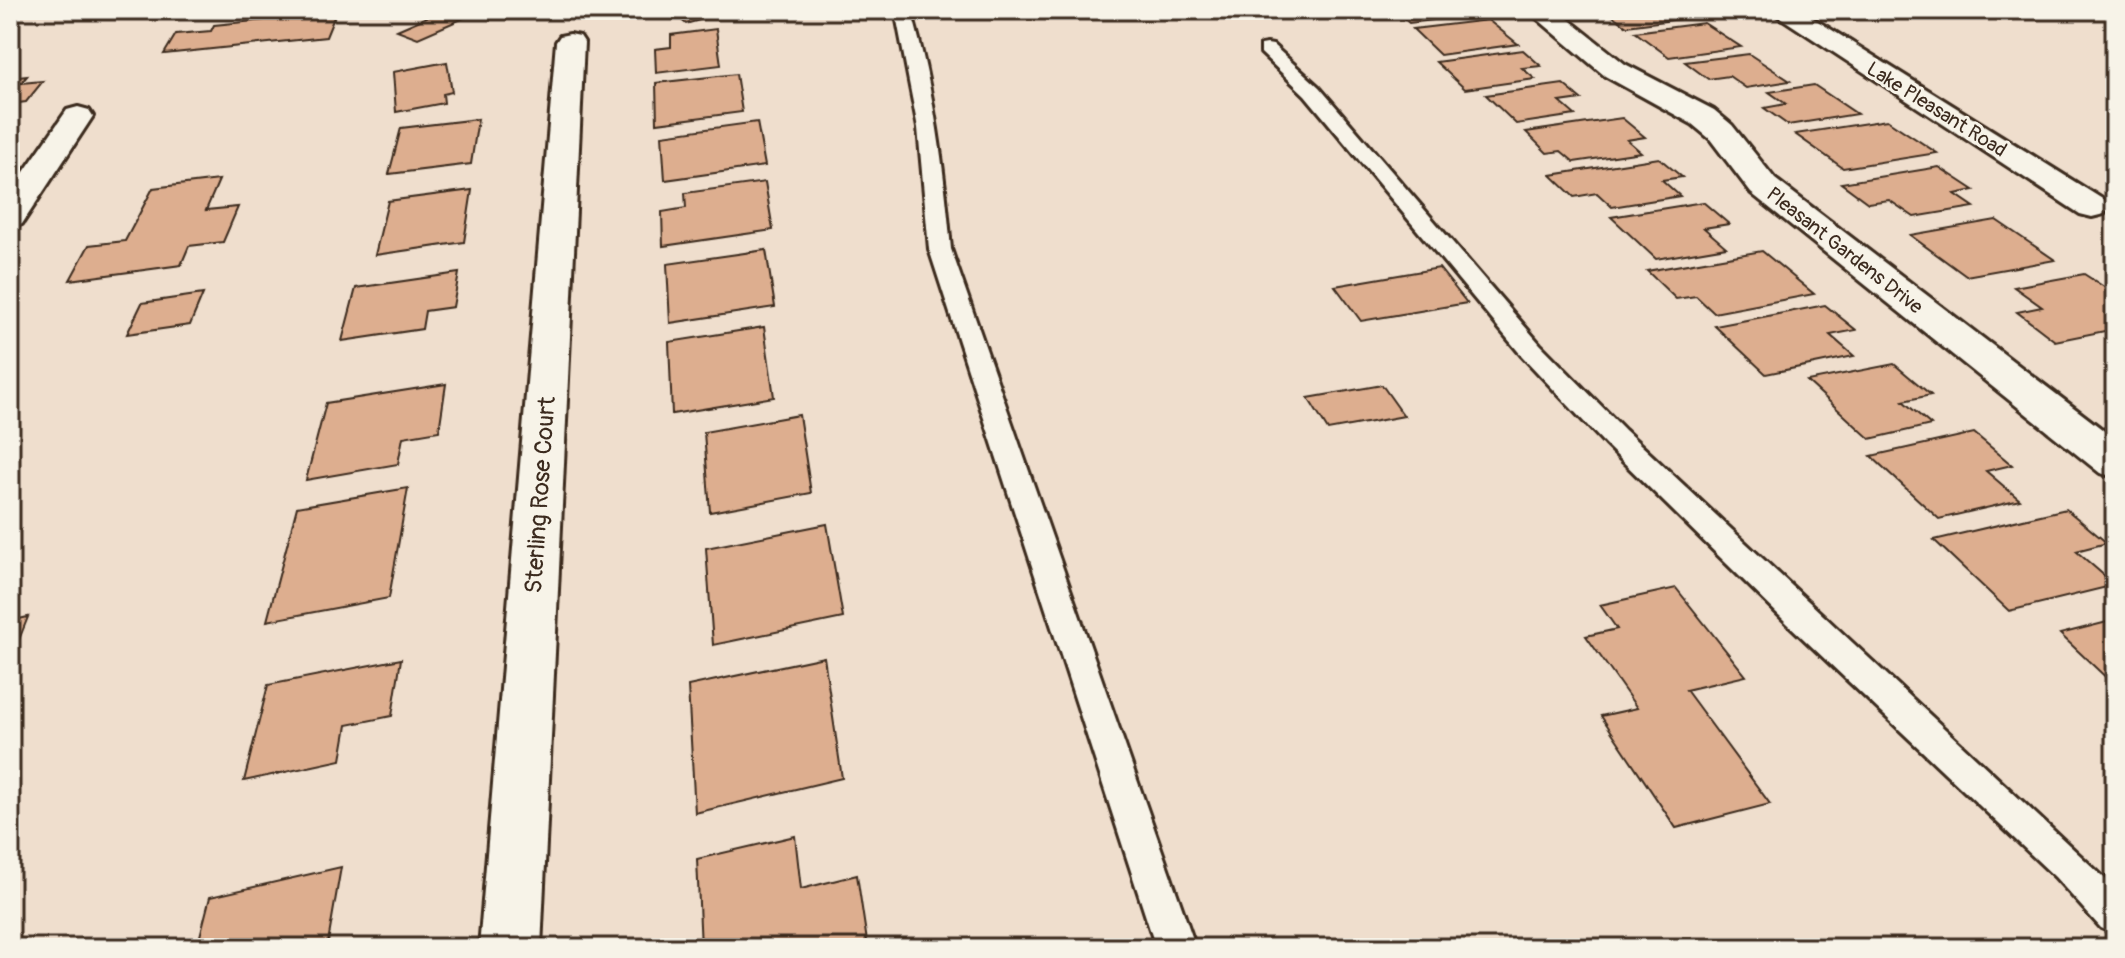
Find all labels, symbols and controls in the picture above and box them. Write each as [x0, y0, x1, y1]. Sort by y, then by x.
street label: Lake Pleasant Road [1862, 56, 2011, 163]
street label: Pleasant Gardens Drive [1761, 182, 1928, 319]
street label: Sterling Rose Court [519, 395, 562, 594]

